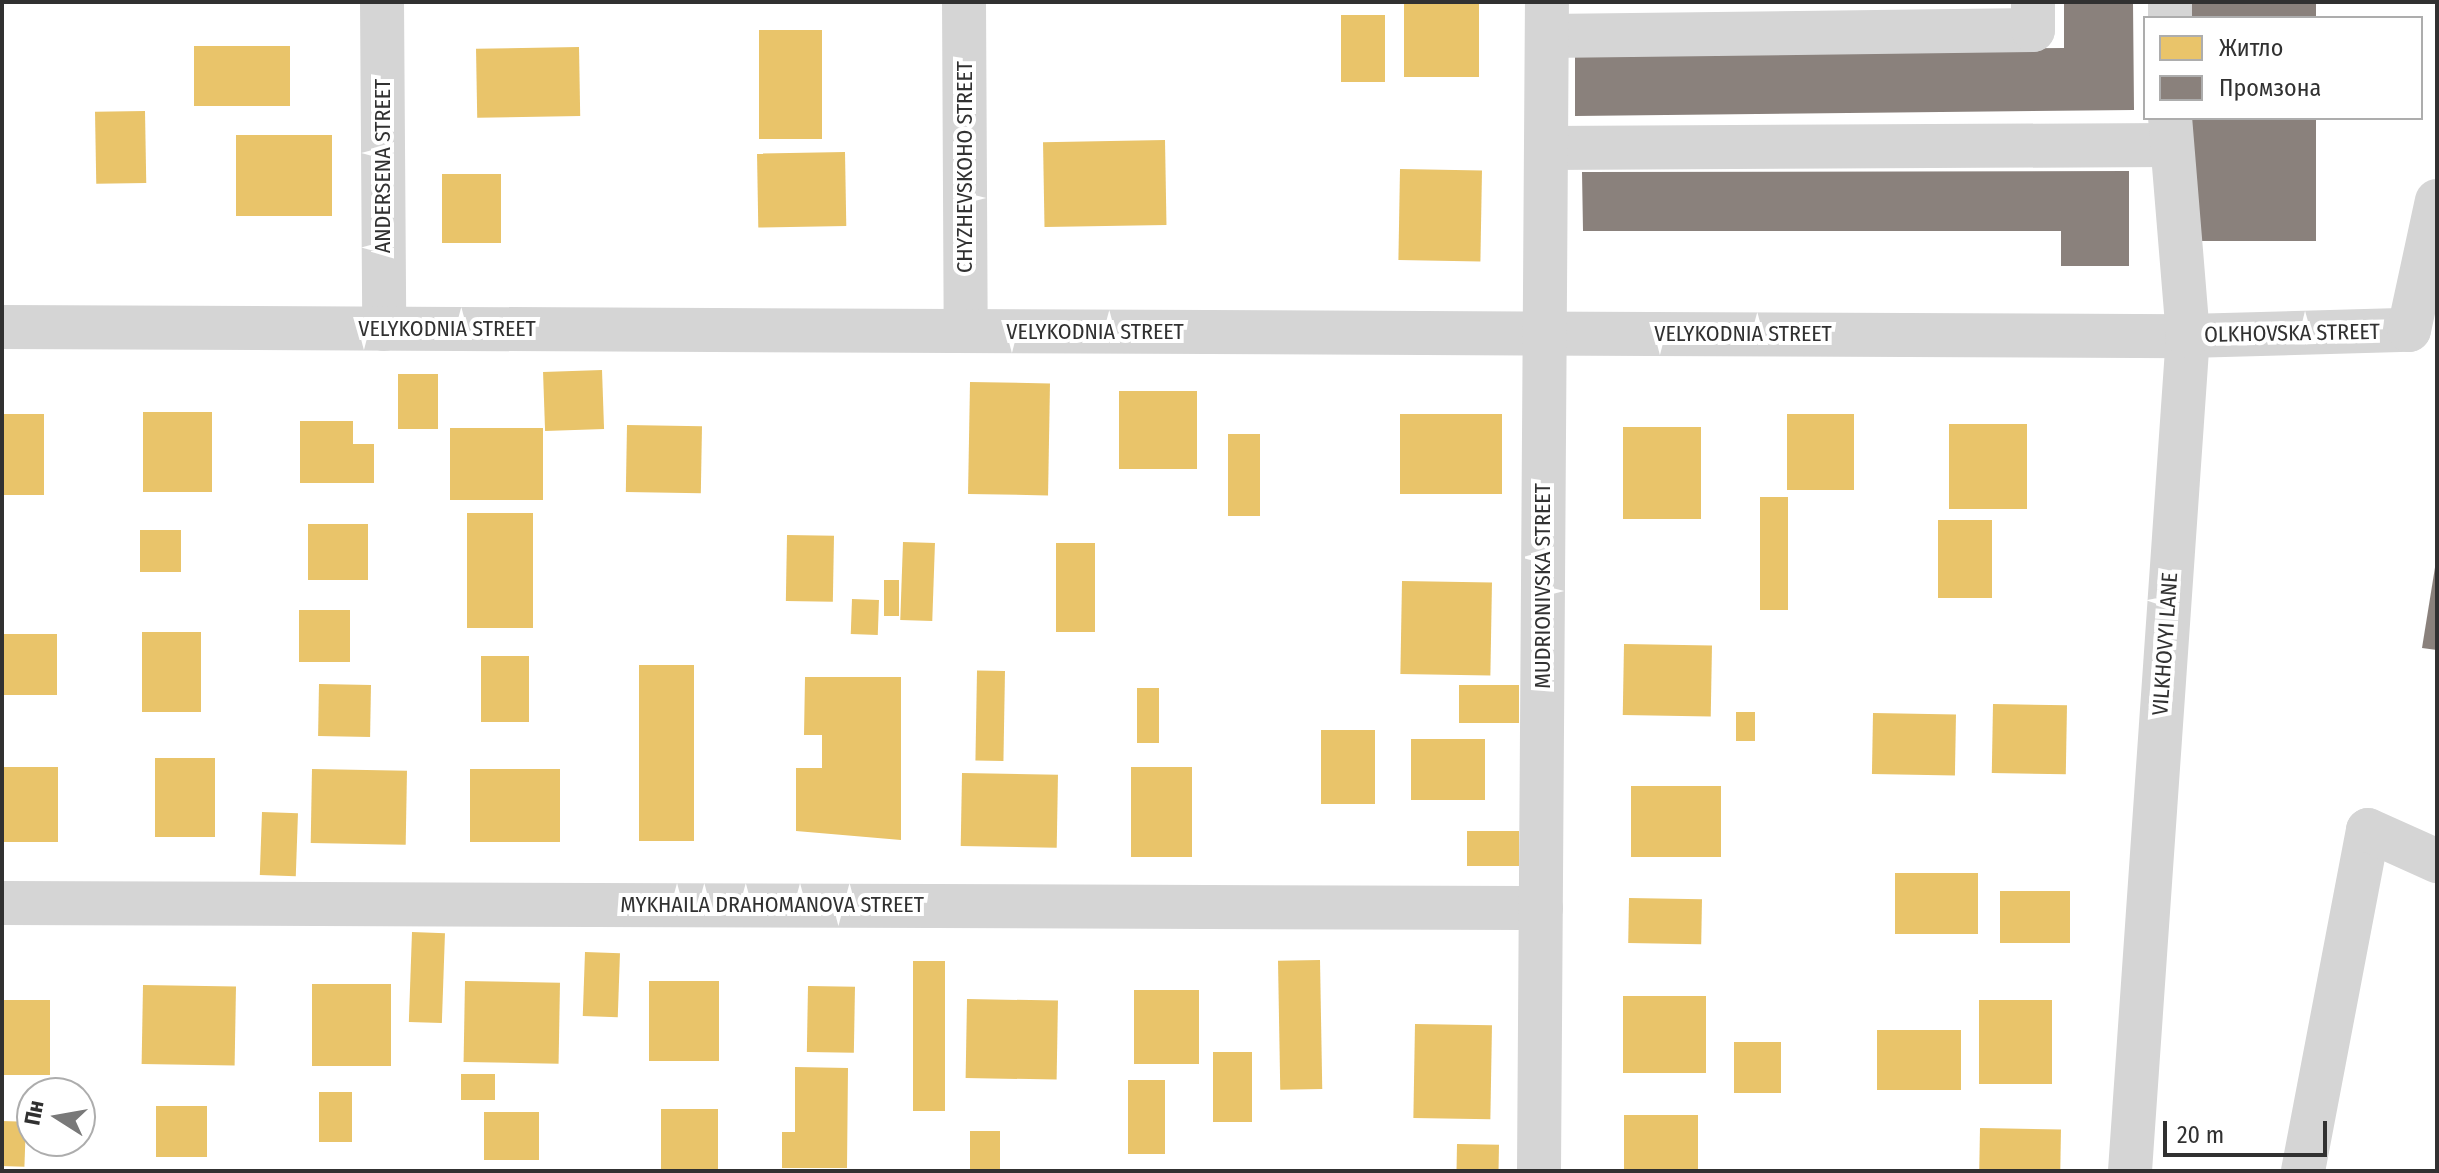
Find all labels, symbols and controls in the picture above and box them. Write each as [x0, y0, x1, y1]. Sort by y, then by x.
legend [2143, 16, 2423, 120]
text: Житло [2219, 34, 2283, 62]
street label: CHYZHEVSKOHO STREET [952, 61, 978, 273]
text: Промзона [2219, 74, 2321, 102]
street label: ANDERSENA STREET [370, 79, 396, 253]
street label: VELYKODNIA STREET [358, 316, 536, 342]
street label: OLKHOVSKA STREET [2204, 318, 2380, 348]
street label: VELYKODNIA STREET [1006, 319, 1184, 345]
street label: VELYKODNIA STREET [1654, 321, 1832, 347]
street label: MUDRIONIVSKA STREET [1530, 483, 1556, 689]
street label: VILKHOVYI LANE [2147, 572, 2183, 716]
street label: MYKHAILA DRAHOMANOVA STREET [620, 892, 924, 918]
north arrow [16, 1077, 96, 1157]
text: Пн [18, 1098, 50, 1128]
scale bar [2167, 1105, 2331, 1155]
text: 20 m [2177, 1121, 2224, 1149]

